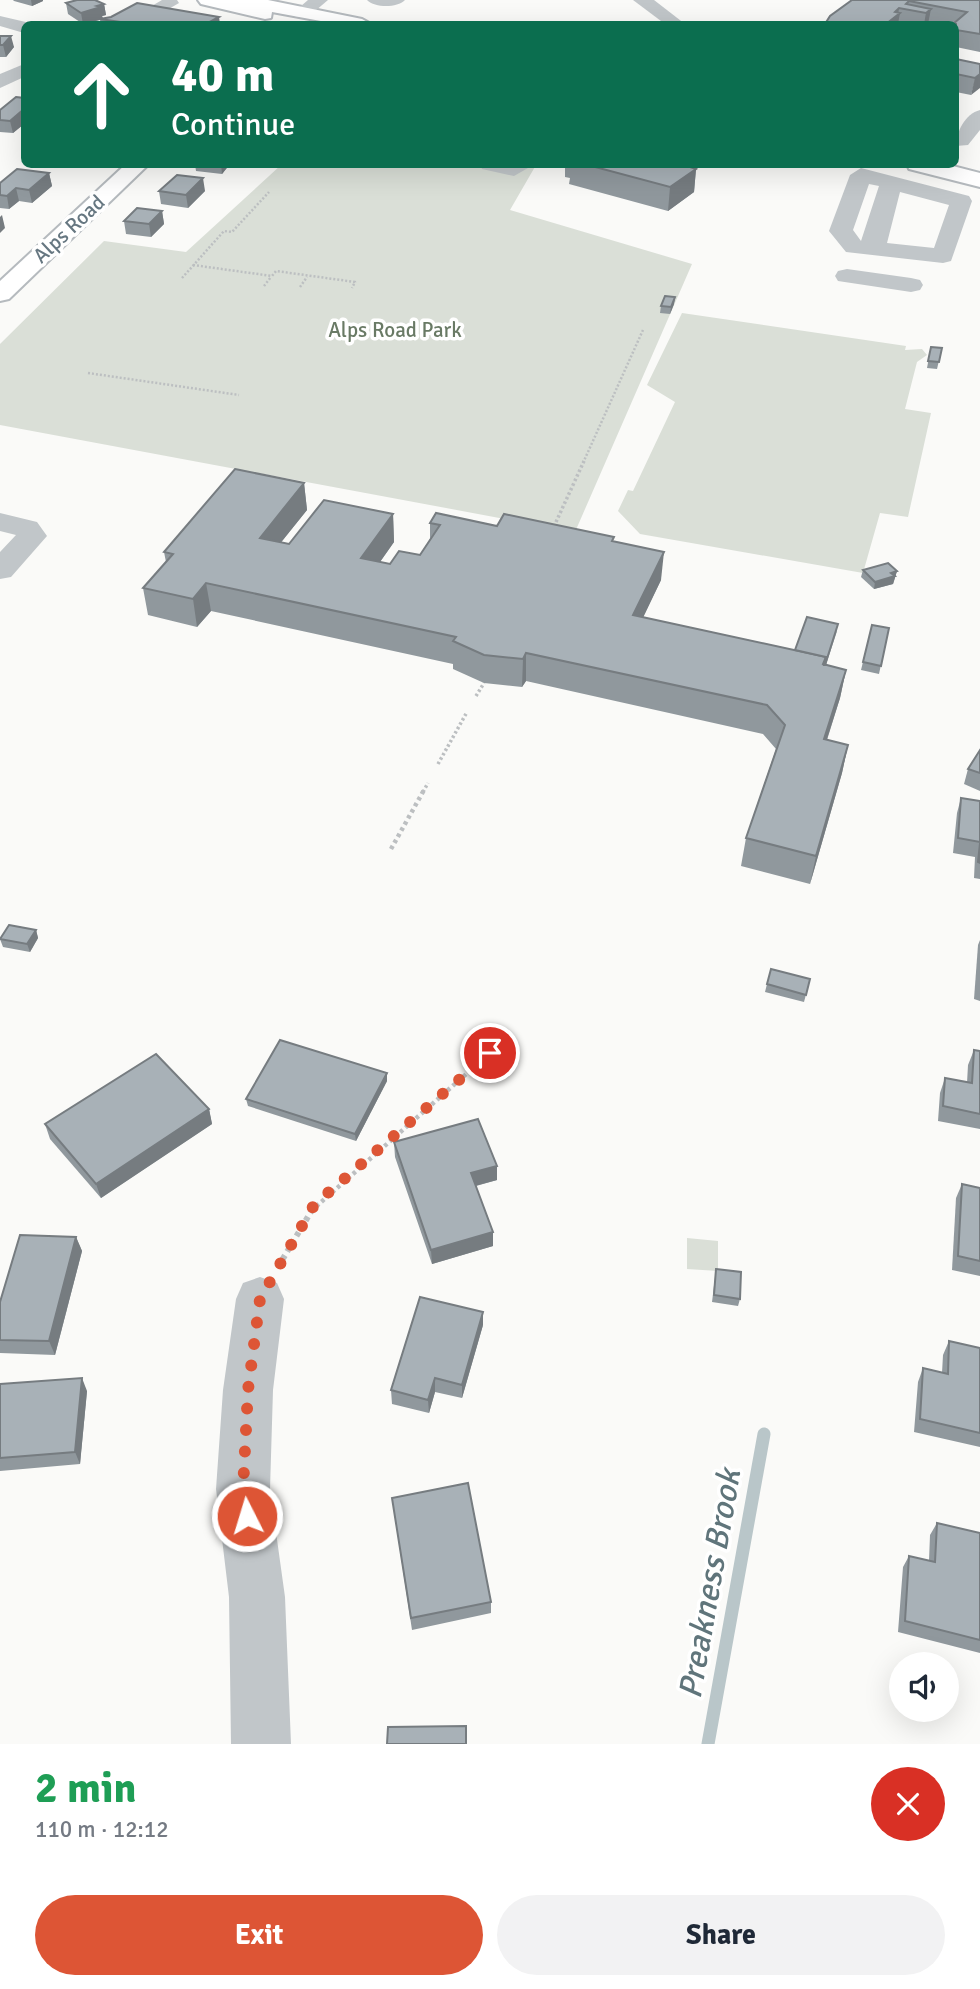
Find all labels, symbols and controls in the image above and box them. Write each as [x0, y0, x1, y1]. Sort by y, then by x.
text: 40 m [171, 45, 274, 105]
icon: ahead [56, 49, 147, 140]
text: Continue [171, 105, 295, 144]
street label: Alps Road [28, 189, 110, 269]
park label: Alps Road Park [328, 317, 462, 343]
pin [460, 1023, 520, 1083]
icon: arrive [471, 1034, 509, 1072]
water label: Preakness Brook [670, 1464, 751, 1702]
position arrow [210, 1479, 284, 1553]
map controls [889, 1652, 959, 1722]
button: sound [889, 1652, 959, 1722]
text: 2 min [35, 1763, 136, 1814]
button: close [871, 1767, 945, 1841]
text: 110 m · 12:12 [35, 1815, 169, 1844]
button: Exit [35, 1895, 483, 1975]
button: Share [497, 1895, 945, 1975]

